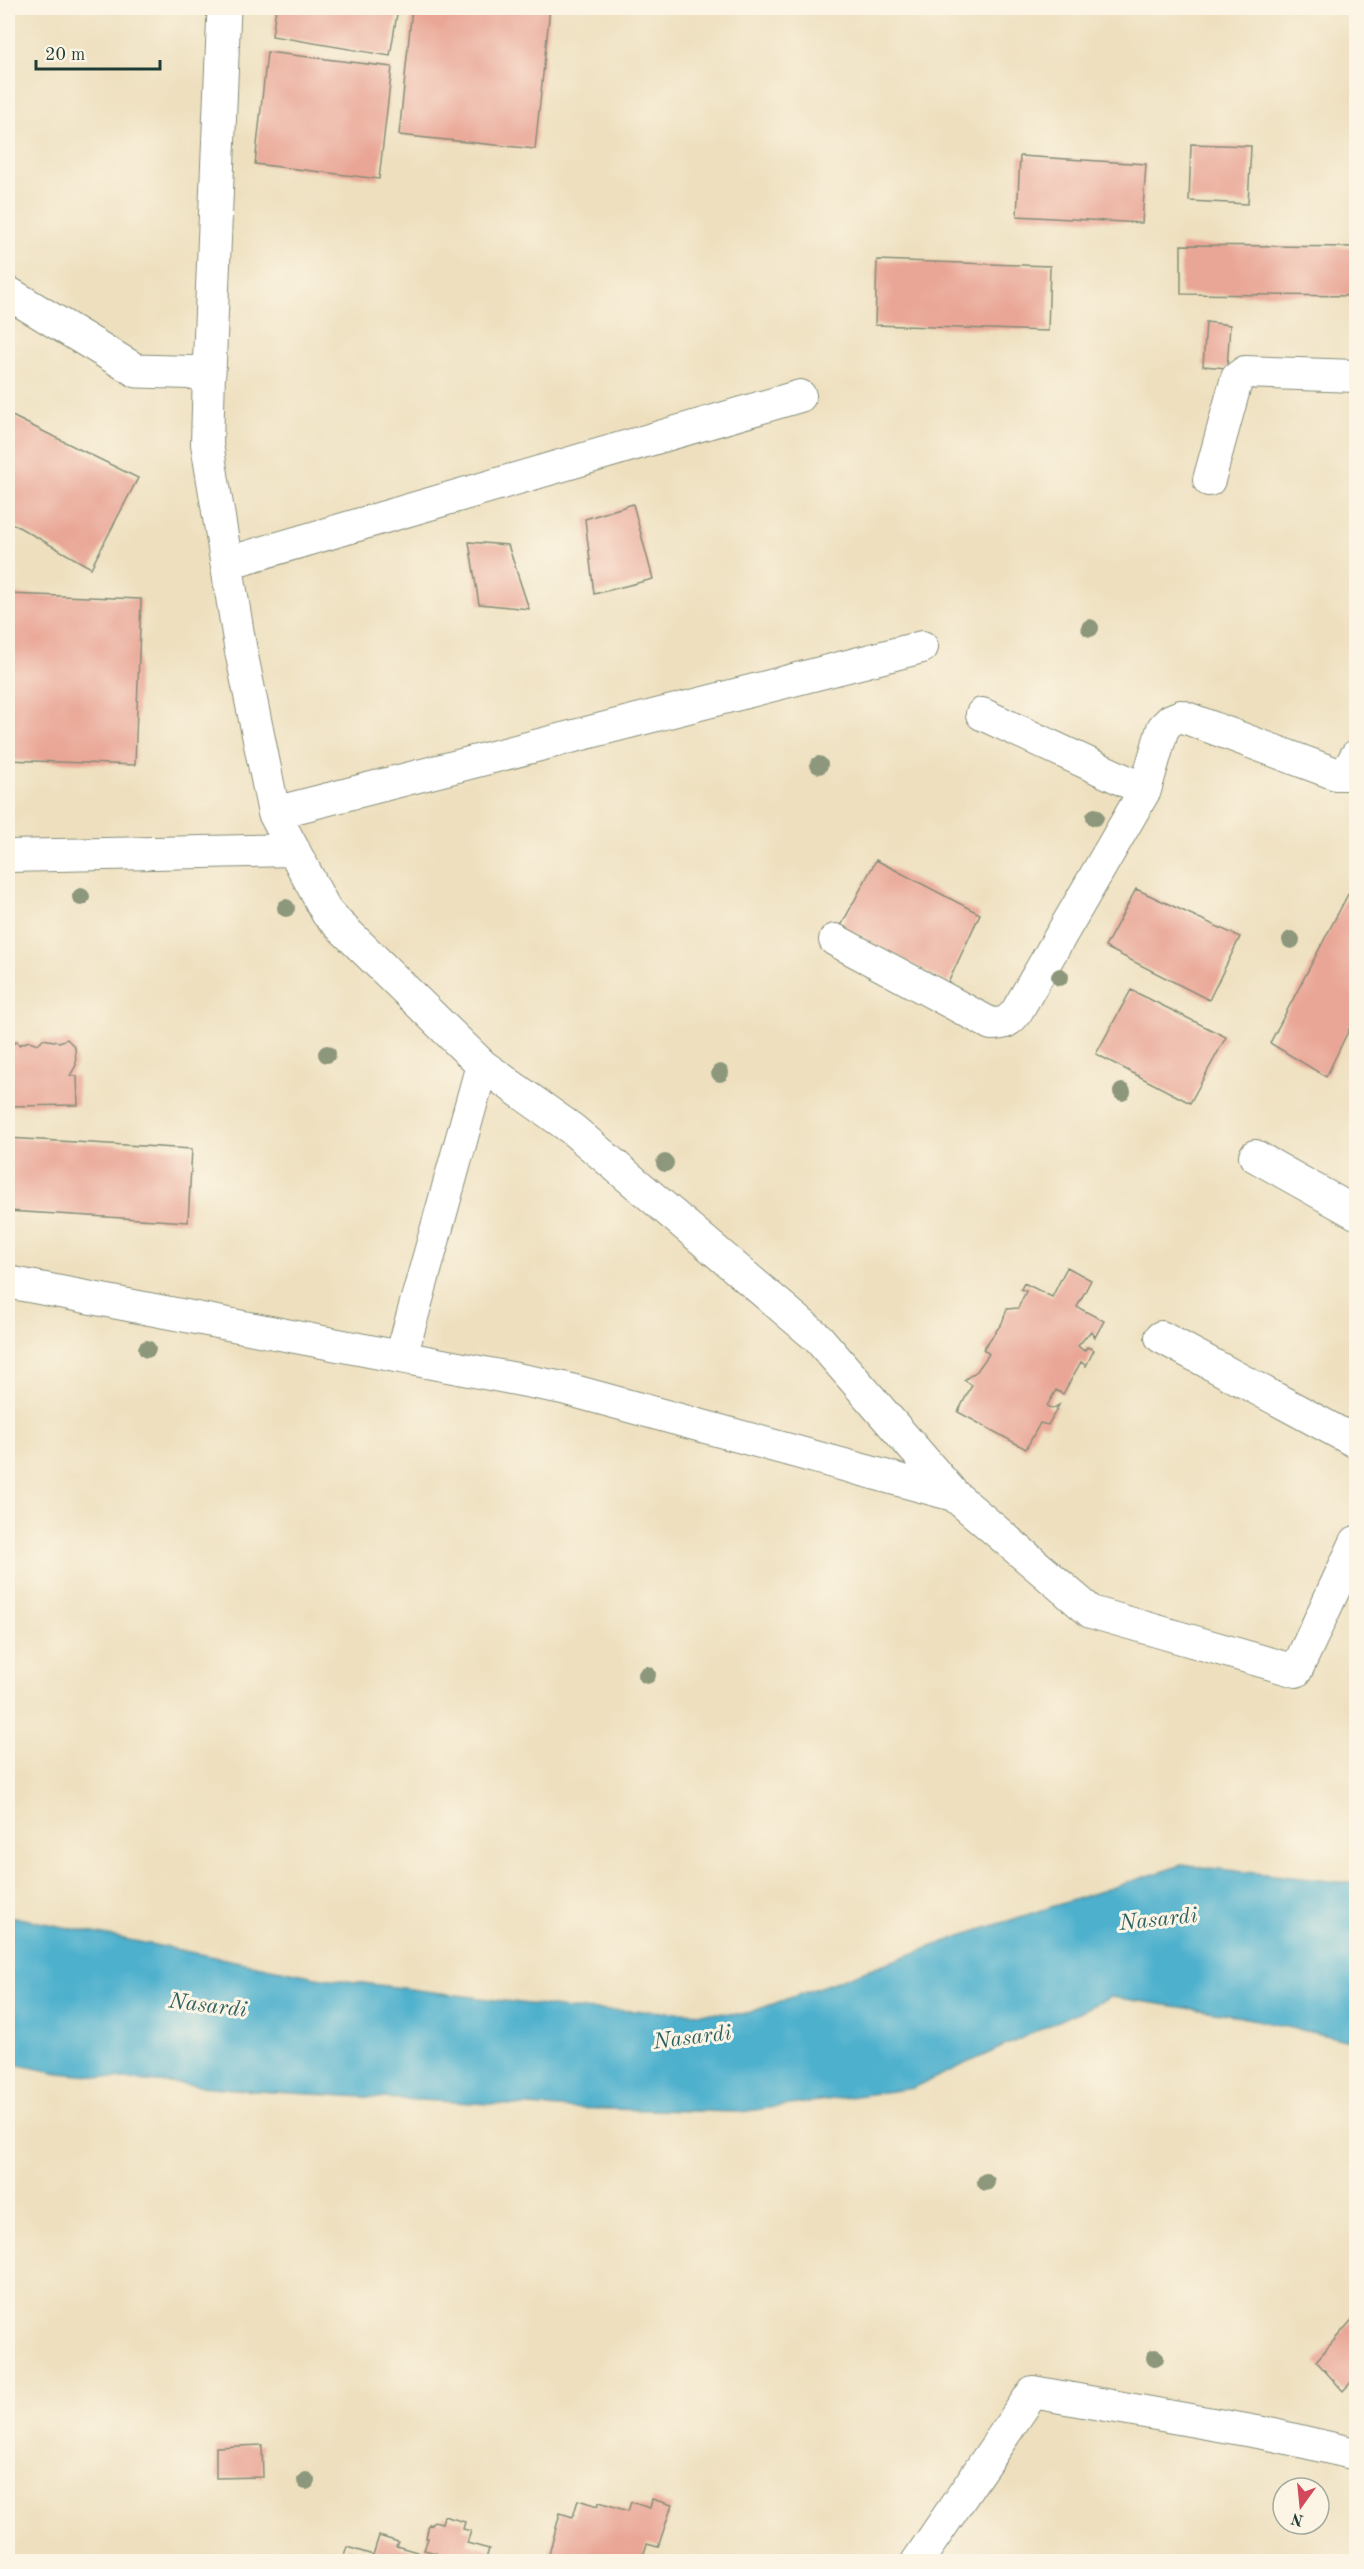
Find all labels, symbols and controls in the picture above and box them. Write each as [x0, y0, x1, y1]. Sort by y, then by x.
scale bar [36, 33, 160, 71]
text: 20 m [45, 46, 85, 64]
water label: Nasardi [1117, 1905, 1199, 1935]
water label: Nasardi [166, 1990, 249, 2022]
water label: Nasardi [651, 2022, 733, 2054]
north arrow [1271, 2476, 1331, 2536]
text: N [1289, 2509, 1306, 2528]

